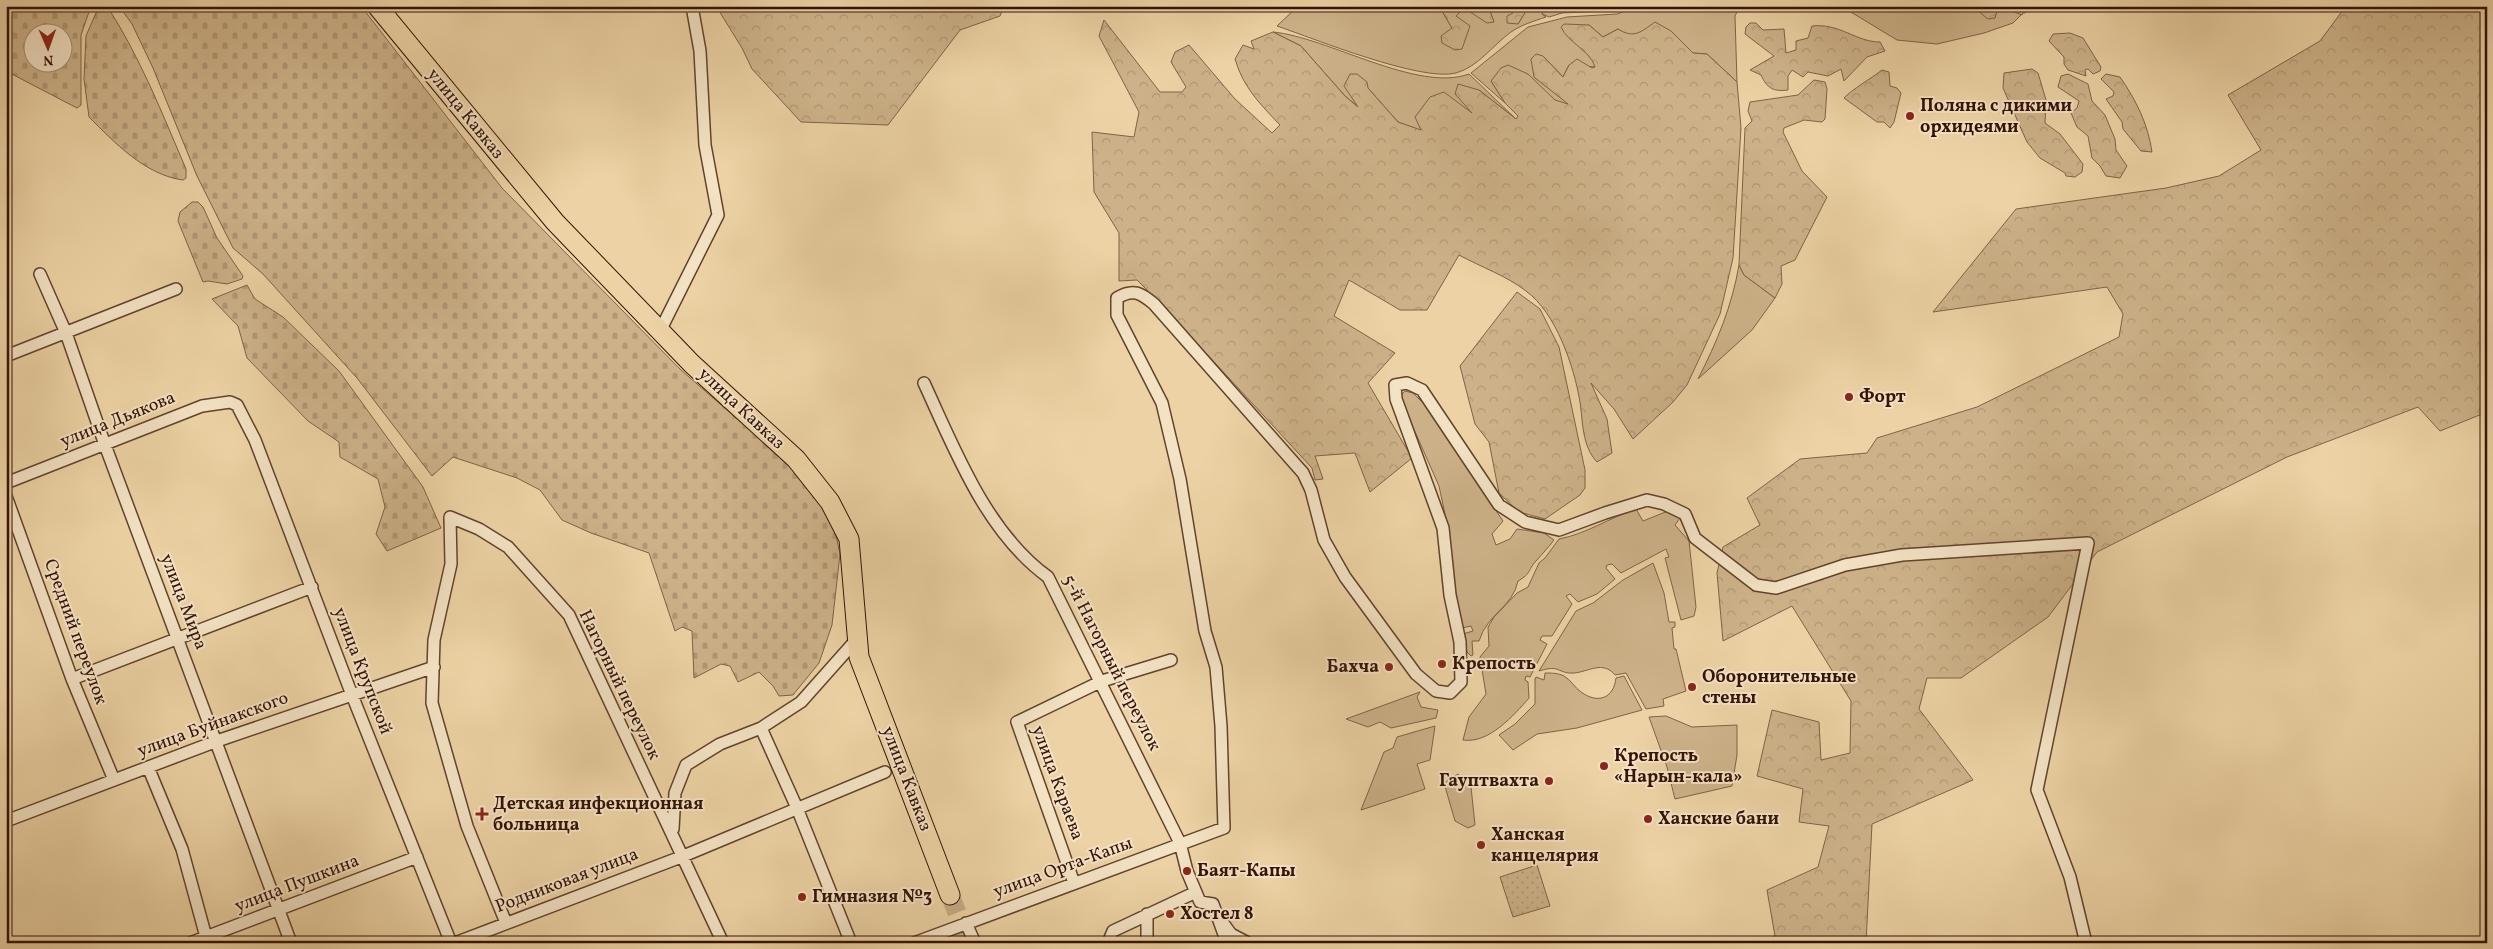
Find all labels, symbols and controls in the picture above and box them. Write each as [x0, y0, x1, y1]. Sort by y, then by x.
north arrow [22, 22, 72, 72]
text: N [43, 50, 54, 69]
street label: улица Кавказ [421, 63, 510, 165]
place label: Поляна с дикими орхидеями [1920, 94, 2072, 140]
marker: Поляна с дикими орхидеями [1904, 110, 1916, 122]
street label: улица Кавказ [692, 362, 790, 456]
place label: Форт [1859, 385, 1906, 410]
street label: улица Дьякова [57, 386, 179, 454]
marker: Форт [1843, 391, 1855, 403]
street label: улица Мира [153, 551, 213, 654]
street label: Средний переулок [37, 556, 113, 709]
street label: 5-й Нагорный переулок [1056, 570, 1167, 756]
street label: улица Крупской [326, 604, 398, 738]
street label: Нагорный переулок [572, 606, 666, 765]
place label: Крепость [1452, 652, 1536, 677]
place label: Бахча [1327, 655, 1379, 680]
marker: Крепость [1436, 658, 1448, 670]
marker: Бахча [1383, 661, 1395, 673]
place label: Оборонительные стены [1702, 665, 1856, 711]
marker: Оборонительные стены [1686, 681, 1698, 693]
street label: улица Буйнакского [134, 686, 292, 764]
street label: улица Караева [1025, 722, 1089, 844]
street label: улица Кавказ [875, 723, 938, 835]
place label: Крепость «Нарын-кала» [1614, 744, 1742, 790]
marker: Крепость «Нарын-кала» [1598, 760, 1610, 772]
place label: Гауптвахта [1439, 769, 1539, 794]
marker: Гауптвахта [1543, 775, 1555, 787]
place label: Детская инфекционная больница [493, 792, 703, 838]
marker: Детская инфекционная больница [475, 807, 489, 821]
place label: Ханские бани [1658, 807, 1779, 832]
marker: Ханские бани [1642, 813, 1654, 825]
place label: Ханская канцелярия [1491, 823, 1599, 869]
street label: улица Орта-Капы [990, 831, 1136, 905]
marker: Ханская канцелярия [1475, 839, 1487, 851]
street label: Родниковая улица [492, 842, 642, 920]
street label: улица Пушкина [231, 849, 363, 919]
place label: Баят-Капы [1197, 859, 1295, 884]
marker: Баят-Капы [1181, 865, 1193, 877]
place label: Гимназия №3 [812, 885, 932, 910]
marker: Гимназия №3 [796, 891, 808, 903]
place label: Хостел 8 [1180, 902, 1254, 927]
marker: Хостел 8 [1164, 908, 1176, 920]

